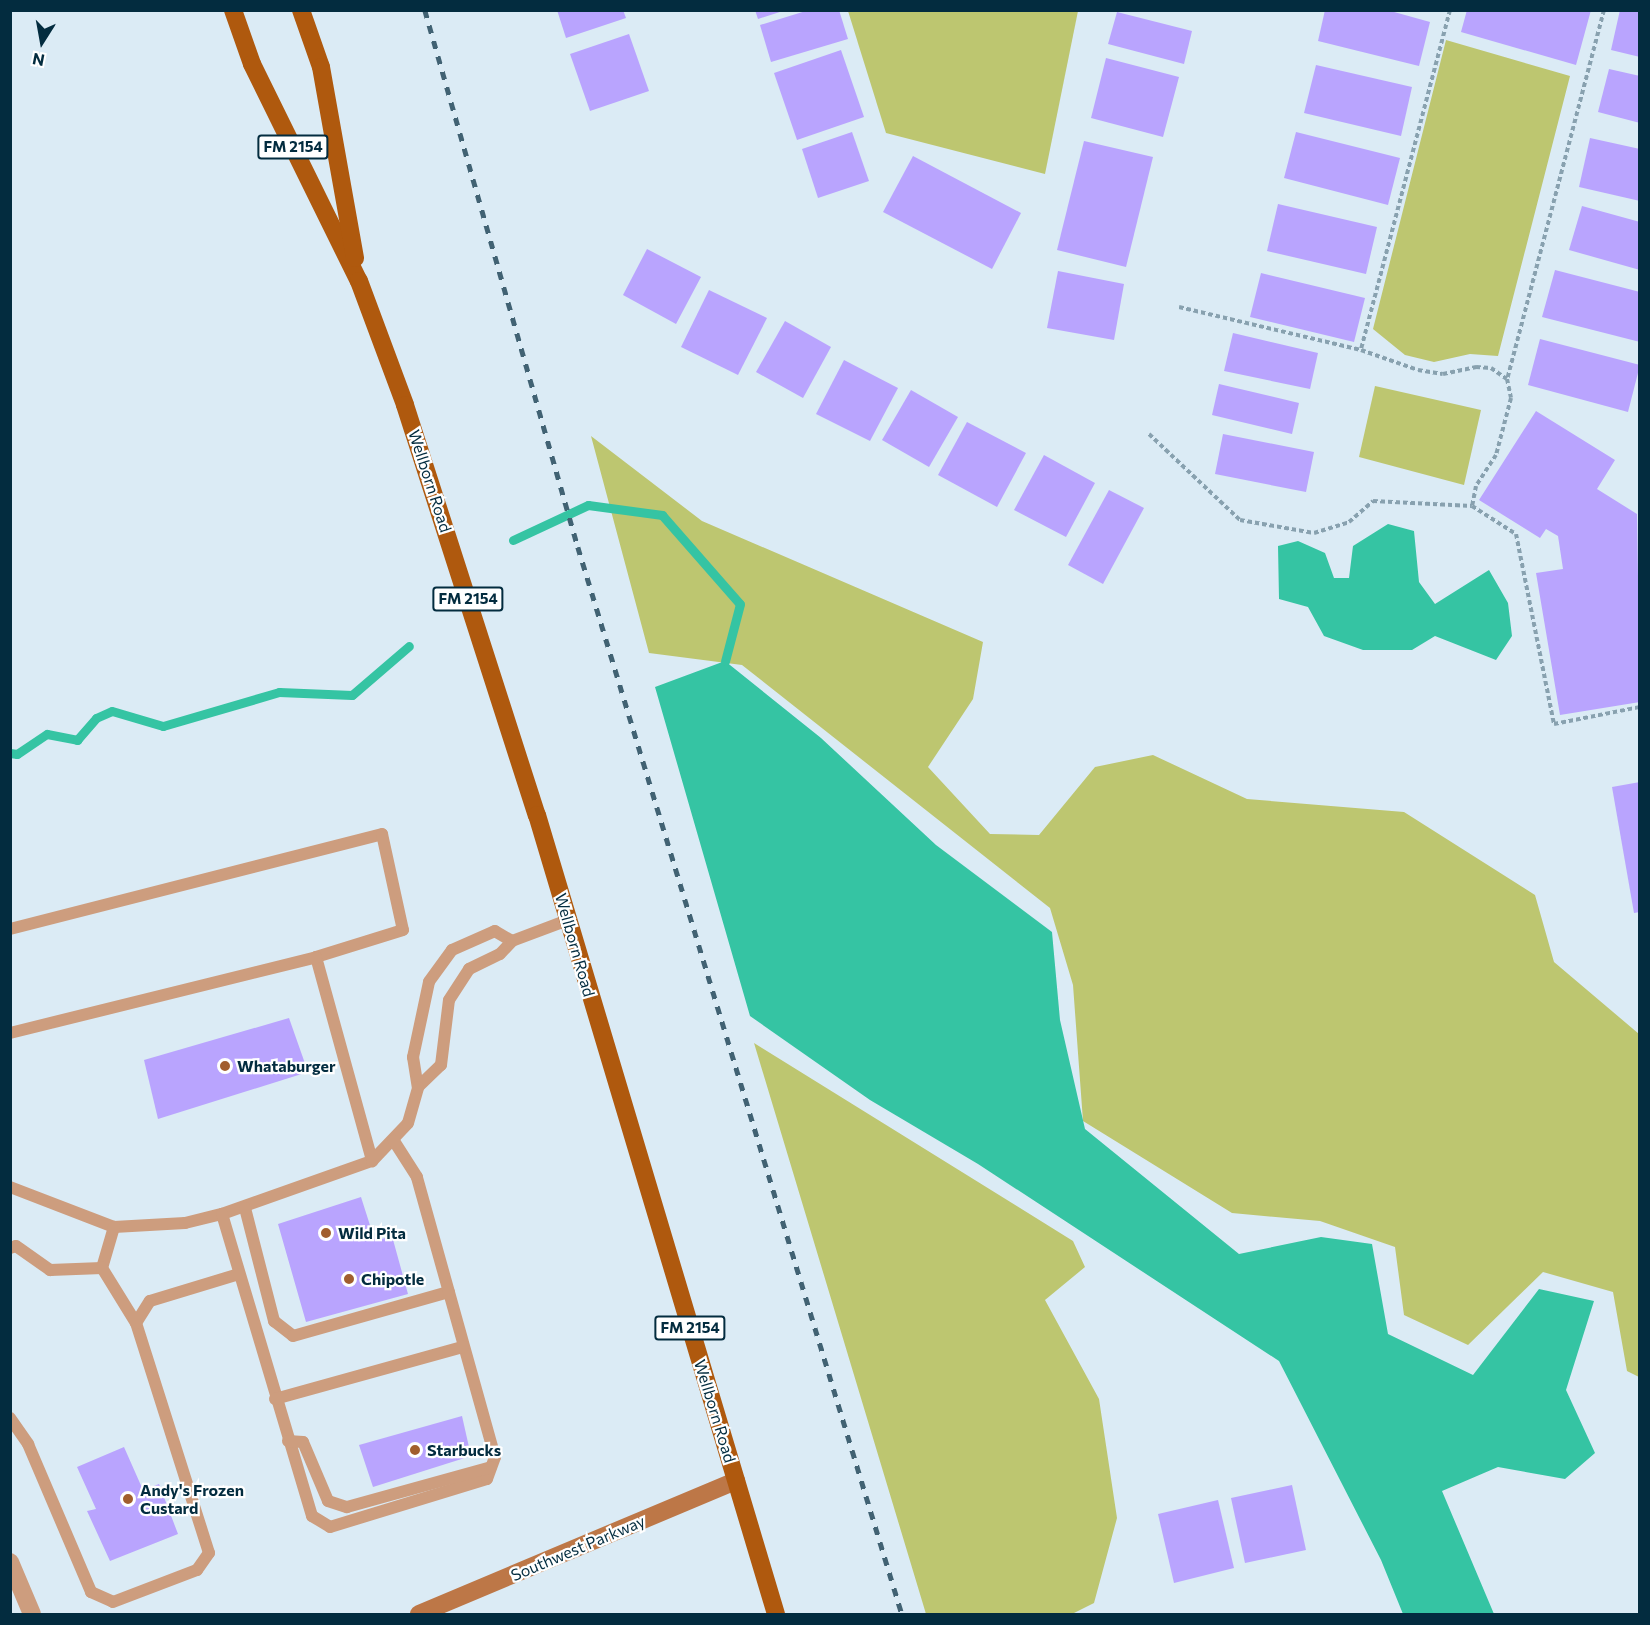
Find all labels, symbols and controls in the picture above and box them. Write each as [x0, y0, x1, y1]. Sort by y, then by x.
north arrow [12, 12, 72, 72]
text: N [31, 50, 46, 71]
road number: FM 2154 [257, 135, 329, 159]
street label: Wellborn Road [404, 427, 456, 535]
road number: FM 2154 [432, 587, 504, 611]
street label: Wellborn Road [551, 891, 599, 999]
place label: Whataburger [237, 1056, 335, 1076]
marker: Whataburger [218, 1059, 232, 1073]
place label: Wild Pita [338, 1223, 406, 1243]
marker: Wild Pita [319, 1226, 333, 1240]
place label: Chipotle [361, 1269, 424, 1289]
marker: Chipotle [342, 1272, 356, 1286]
road number: FM 2154 [654, 1316, 726, 1340]
street label: Wellborn Road [690, 1357, 740, 1465]
place label: Starbucks [427, 1440, 501, 1460]
marker: Starbucks [408, 1443, 422, 1457]
place label: Andy's Frozen Custard [140, 1480, 244, 1518]
marker: Andy's Frozen Custard [121, 1492, 135, 1506]
street label: Southwest Parkway [508, 1511, 648, 1585]

